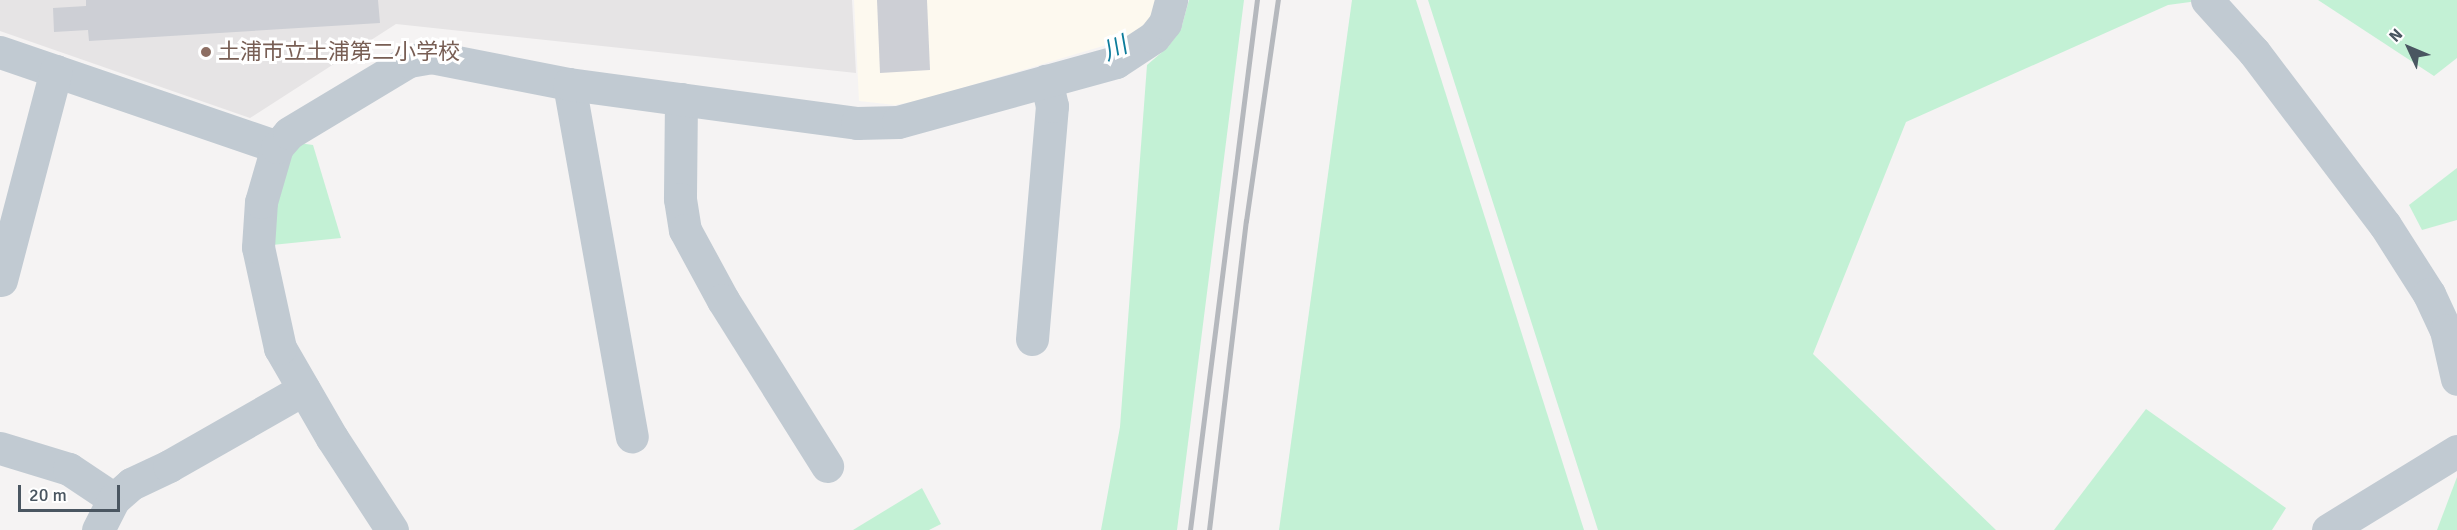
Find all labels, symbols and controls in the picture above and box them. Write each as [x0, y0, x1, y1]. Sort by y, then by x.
north arrow [2379, 18, 2439, 78]
text: N [2385, 25, 2407, 46]
water label: 川 [1098, 31, 1132, 67]
place label: 土浦市立土浦第二小学校 [218, 39, 460, 65]
marker: 土浦市立土浦第二小学校 [199, 45, 213, 59]
scale bar [21, 473, 123, 511]
text: 20 m [29, 484, 67, 506]

